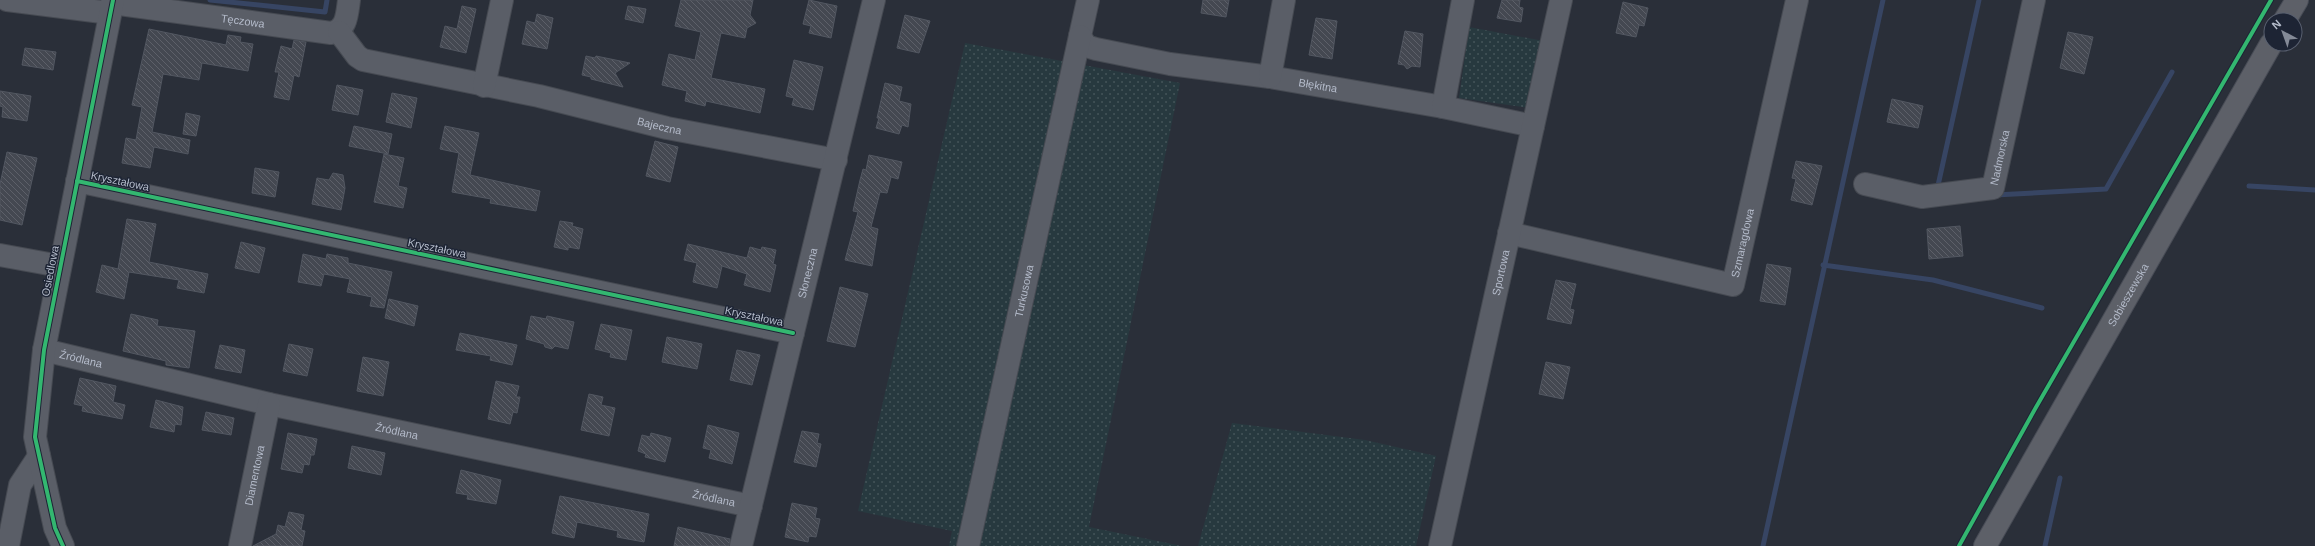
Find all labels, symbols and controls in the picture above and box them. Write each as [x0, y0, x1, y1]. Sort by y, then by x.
street label: Tęczowa [220, 12, 266, 30]
north arrow [2263, 12, 2303, 52]
text: N [2270, 17, 2283, 32]
street label: Błękitna [1298, 76, 1339, 95]
street label: Bajeczna [636, 115, 684, 137]
street label: Nadmorska [1988, 128, 2012, 187]
street label: Kryształowa [90, 169, 151, 193]
street label: Szmaragdowa [1729, 206, 1756, 279]
street label: Kryształowa [407, 236, 468, 260]
street label: Osiedlowa [39, 244, 61, 297]
street label: Słoneczna [796, 246, 820, 299]
street label: Sportowa [1490, 248, 1512, 297]
street label: Sobieszewska [2105, 261, 2151, 328]
street label: Turkusowa [1012, 263, 1036, 318]
street label: Kryształowa [724, 304, 785, 328]
street label: Źródlana [58, 348, 104, 370]
street label: Źródlana [374, 421, 420, 442]
street label: Diamentowa [242, 443, 267, 507]
street label: Źródlana [691, 488, 737, 509]

